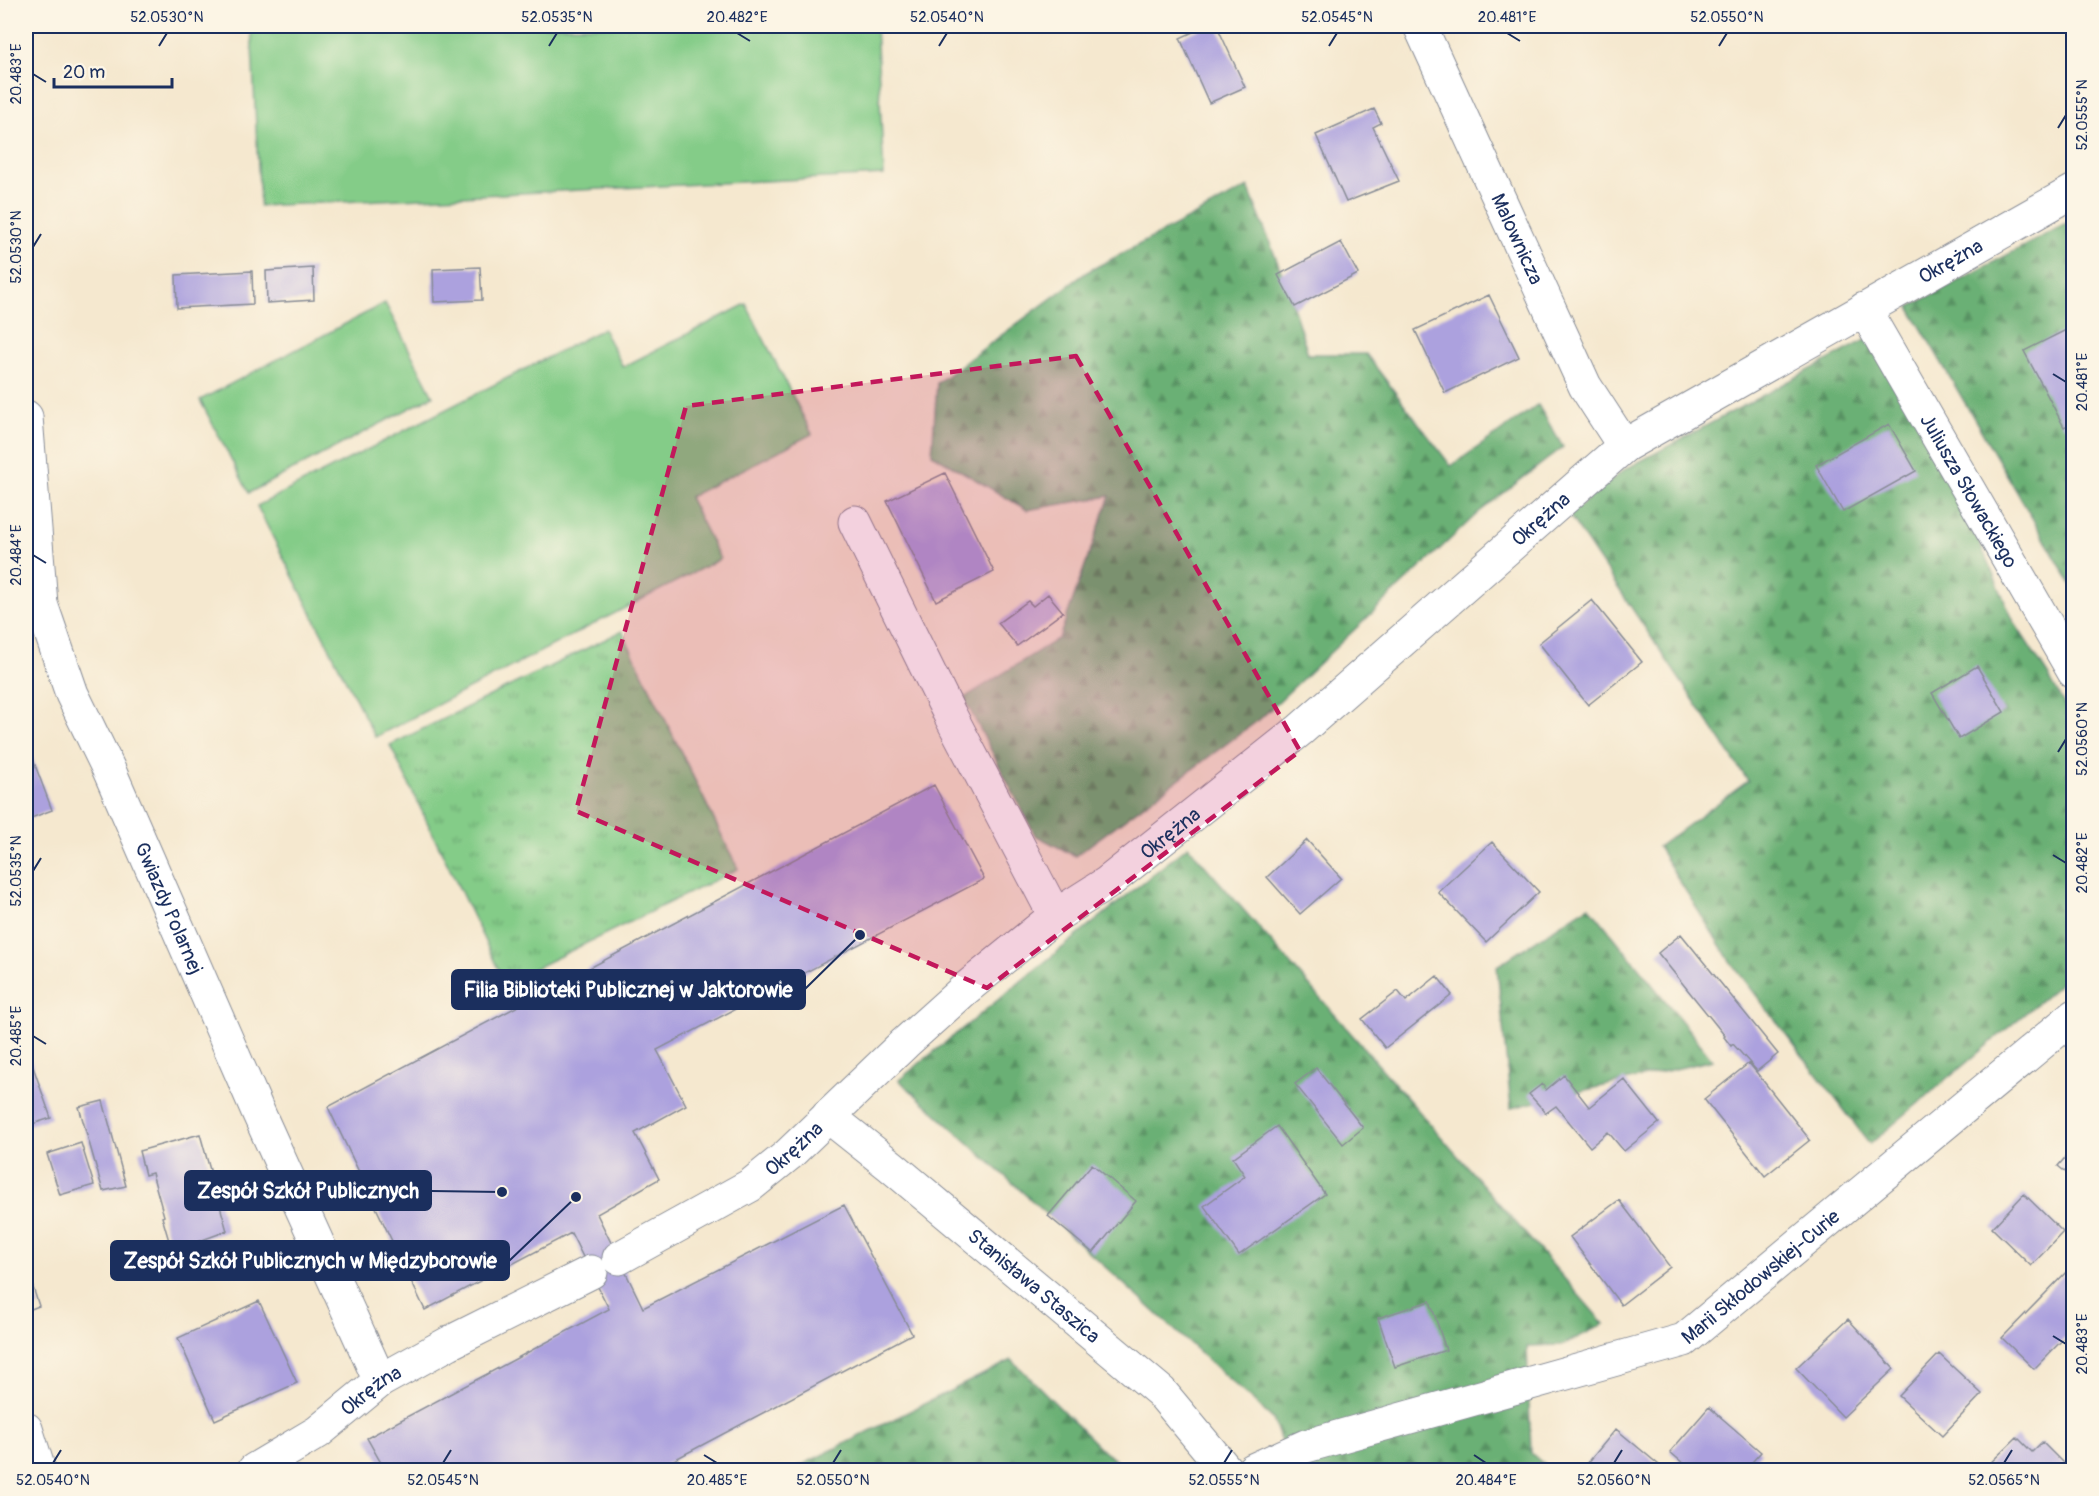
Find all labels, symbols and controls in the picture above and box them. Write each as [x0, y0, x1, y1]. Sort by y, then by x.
text: 52.0530°N [130, 8, 204, 27]
text: 52.0535°N [521, 8, 593, 27]
text: 20.482°E [707, 8, 768, 27]
text: 52.0540°N [910, 8, 984, 27]
text: 52.0545°N [1301, 8, 1373, 27]
text: 20.481°E [1478, 8, 1536, 27]
text: 52.0550°N [1690, 8, 1764, 27]
text: 20.483°E [7, 43, 26, 104]
scale bar [54, 51, 172, 89]
text: 20 m [63, 61, 105, 84]
text: 52.0555°N [2073, 79, 2092, 151]
street label: Malownicza [1485, 189, 1549, 288]
text: 52.0530°N [7, 210, 26, 284]
street label: Okrężna [1914, 233, 1987, 290]
text: 20.481°E [2073, 353, 2092, 411]
street label: Juliusza Słowackiego [1914, 410, 2023, 573]
street label: Okrężna [1506, 487, 1576, 552]
text: 20.484°E [7, 524, 26, 586]
text: 52.0560°N [2073, 702, 2092, 776]
street label: Okrężna [1135, 802, 1205, 865]
text: 20.482°E [2073, 832, 2092, 893]
text: 52.0535°N [7, 835, 26, 907]
street label: Gwiazdy Polarnej [129, 838, 209, 978]
callout: Filia Biblioteki Publicznej w Jaktorowie [452, 970, 805, 1009]
text: Filia Biblioteki Publicznej w Jaktorowie [463, 977, 793, 1004]
text: 20.485°E [7, 1005, 26, 1066]
street label: Okrężna [760, 1116, 828, 1182]
callout: Zespół Szkół Publicznych [185, 1171, 431, 1210]
text: Zespół Szkół Publicznych [197, 1178, 419, 1205]
street label: Marii Skłodowskiej-Curie [1676, 1204, 1845, 1350]
street label: Stanisława Staszica [962, 1224, 1105, 1349]
callout: Zespół Szkół Publicznych w Międzyborowie [111, 1241, 509, 1280]
text: Zespół Szkół Publicznych w Międzyborowie [123, 1248, 497, 1275]
text: 20.483°E [2073, 1313, 2092, 1374]
street label: Okrężna [336, 1360, 406, 1421]
text: 52.0540°N [16, 1471, 90, 1490]
text: 52.0545°N [407, 1471, 479, 1490]
text: 20.485°E [687, 1471, 748, 1490]
text: 52.0550°N [796, 1471, 870, 1490]
text: 52.0555°N [1188, 1471, 1260, 1490]
text: 20.484°E [1455, 1471, 1517, 1490]
text: 52.0560°N [1577, 1471, 1651, 1490]
text: 52.0565°N [1968, 1471, 2040, 1490]

